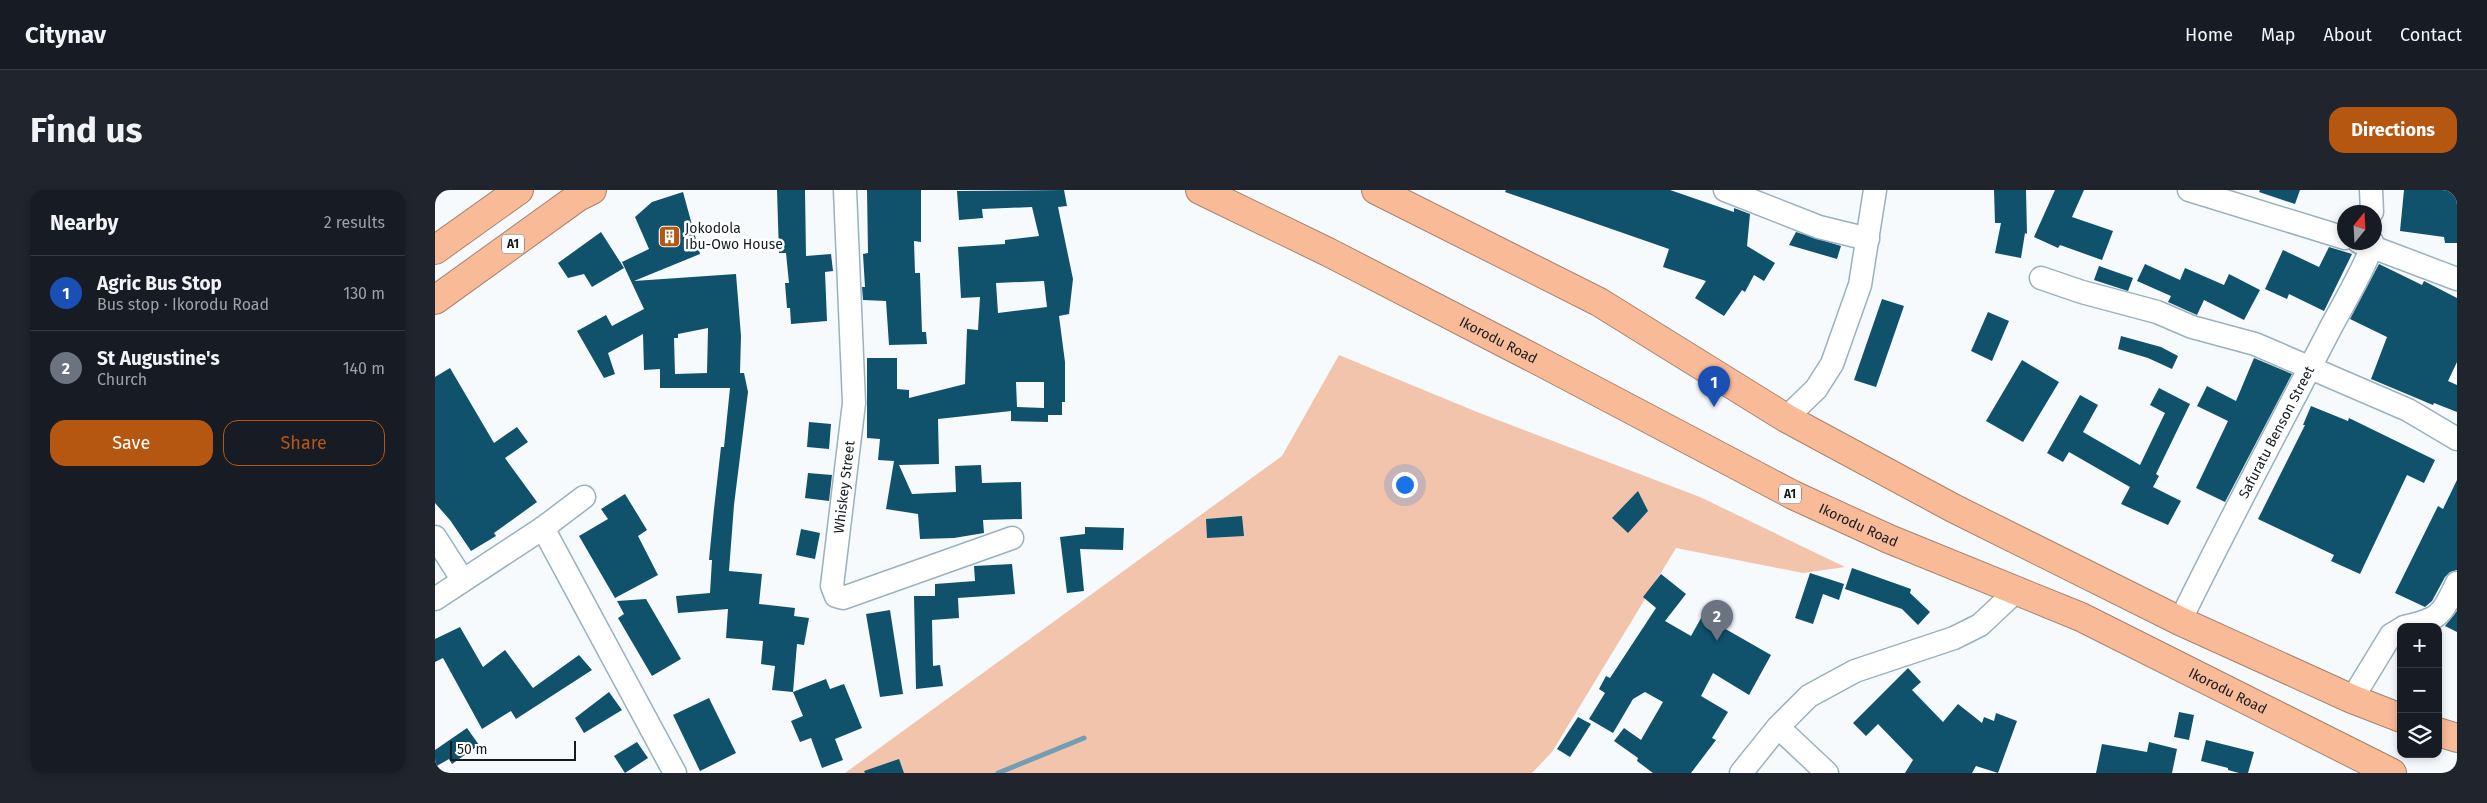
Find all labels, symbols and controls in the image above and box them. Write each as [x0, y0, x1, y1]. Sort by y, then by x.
text: Citynav [25, 21, 106, 49]
text: Home [2185, 24, 2233, 46]
text: Map [2261, 24, 2295, 46]
text: About [2323, 24, 2372, 46]
text: Contact [2400, 24, 2462, 46]
button: Directions [2329, 107, 2457, 153]
text: Find us [30, 109, 142, 151]
north arrow [2337, 205, 2382, 250]
text: Nearby [50, 210, 118, 236]
text: 2 results [324, 213, 385, 232]
place label: Jokodola Ibu-Owo House [685, 220, 783, 253]
building icon: Jokodola Ibu-Owo House [657, 224, 681, 248]
road number: A1 [502, 234, 524, 254]
text: Agric Bus Stop [97, 272, 222, 295]
text: 1 [62, 284, 70, 303]
text: 130 m [343, 284, 385, 303]
text: Bus stop · Ikorodu Road [97, 295, 269, 314]
street label: Ikorodu Road [1456, 313, 1540, 368]
text: St Augustine's [97, 347, 220, 370]
text: 2 [62, 359, 70, 378]
text: 140 m [343, 359, 385, 378]
street label: Safuratu Benson Street [2235, 362, 2319, 501]
pin: 1 [1698, 366, 1730, 407]
text: Church [97, 370, 147, 389]
button: Save [50, 420, 213, 466]
button: Share [223, 420, 385, 466]
street label: Whiskey Street [830, 439, 859, 534]
your location [1392, 472, 1418, 498]
road number: A1 [1779, 484, 1801, 504]
street label: Ikorodu Road [1816, 500, 1900, 551]
pin: 2 [1701, 600, 1733, 641]
map controls [2397, 623, 2442, 758]
button: + [2397, 623, 2442, 668]
street label: Ikorodu Road [2186, 664, 2269, 718]
button: − [2397, 668, 2442, 713]
button: layers [2397, 713, 2442, 758]
scale bar [450, 738, 576, 761]
text: 50 m [457, 741, 488, 758]

